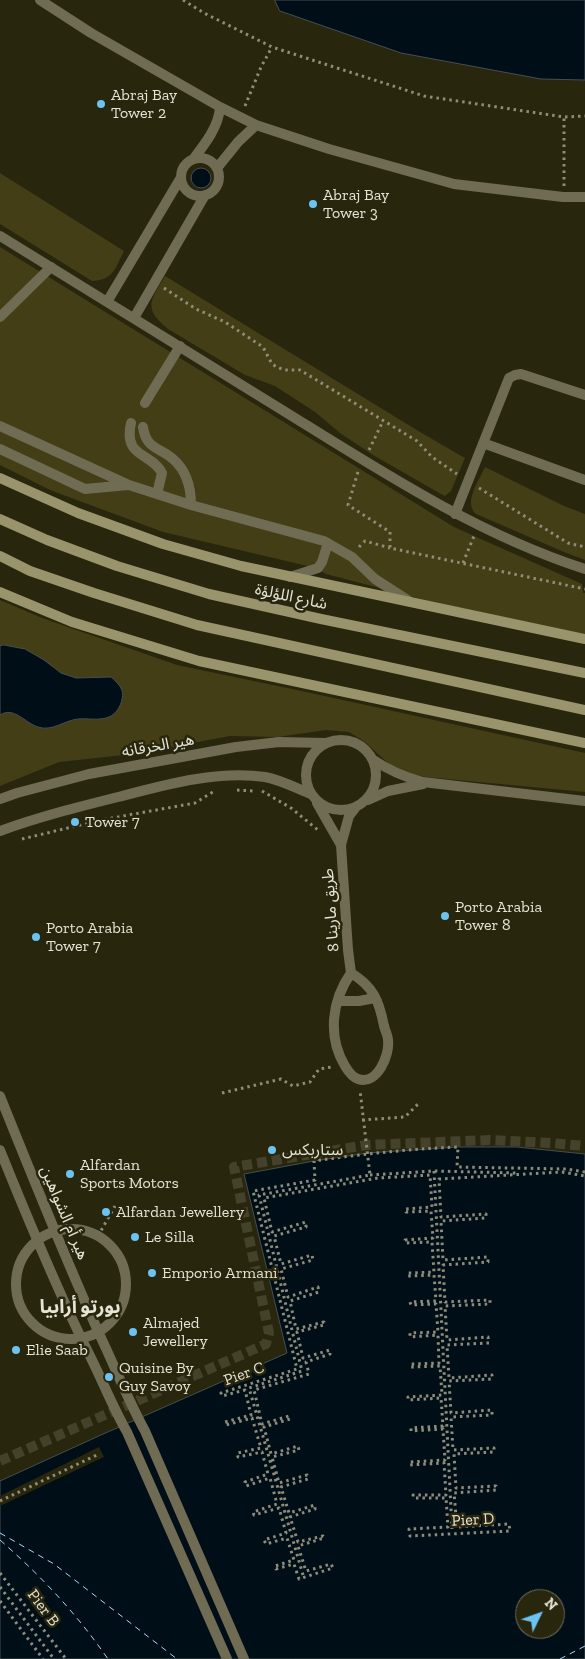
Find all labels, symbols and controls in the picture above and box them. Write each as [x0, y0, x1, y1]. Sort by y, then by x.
place label: Abraj Bay Tower 2 [111, 85, 177, 123]
marker: Abraj Bay Tower 2 [95, 98, 107, 110]
place label: Abraj Bay Tower 3 [323, 185, 389, 223]
marker: Abraj Bay Tower 3 [307, 198, 319, 210]
street label: شارع اللؤلؤة [253, 580, 329, 614]
street label: هير الخرقانه [120, 730, 196, 762]
place label: Tower 7 [85, 812, 139, 832]
marker: Tower 7 [69, 816, 81, 828]
street label: طريق مارينا 8 [319, 868, 343, 952]
place label: Porto Arabia Tower 8 [455, 897, 542, 935]
marker: Porto Arabia Tower 8 [439, 910, 451, 922]
place label: Porto Arabia Tower 7 [46, 918, 133, 956]
marker: Porto Arabia Tower 7 [30, 931, 42, 943]
place label: ستاربكس [282, 1140, 343, 1160]
marker: ستاربكس [266, 1144, 278, 1156]
place label: Alfardan Sports Motors [80, 1155, 179, 1193]
street label: هير أم الشواهين [36, 1163, 92, 1263]
marker: Alfardan Sports Motors [64, 1168, 76, 1180]
place label: Alfardan Jewellery [116, 1202, 244, 1222]
marker: Alfardan Jewellery [100, 1206, 112, 1218]
place label: Le Silla [145, 1227, 194, 1247]
marker: Le Silla [129, 1231, 141, 1243]
place label: Emporio Armani [162, 1263, 278, 1283]
marker: Emporio Armani [146, 1267, 158, 1279]
district label: بورتو أرابيا [40, 1297, 120, 1319]
place label: Almajed Jewellery [143, 1313, 208, 1351]
marker: Almajed Jewellery [127, 1326, 139, 1338]
place label: Elie Saab [26, 1340, 88, 1360]
marker: Elie Saab [10, 1344, 22, 1356]
place label: Quisine By Guy Savoy [119, 1358, 194, 1396]
street label: Pier C [221, 1358, 267, 1390]
marker: Quisine By Guy Savoy [103, 1371, 115, 1383]
street label: Pier D [451, 1509, 495, 1531]
street label: Pier B [23, 1586, 63, 1630]
north arrow [515, 1589, 565, 1639]
text: N [541, 1595, 561, 1614]

